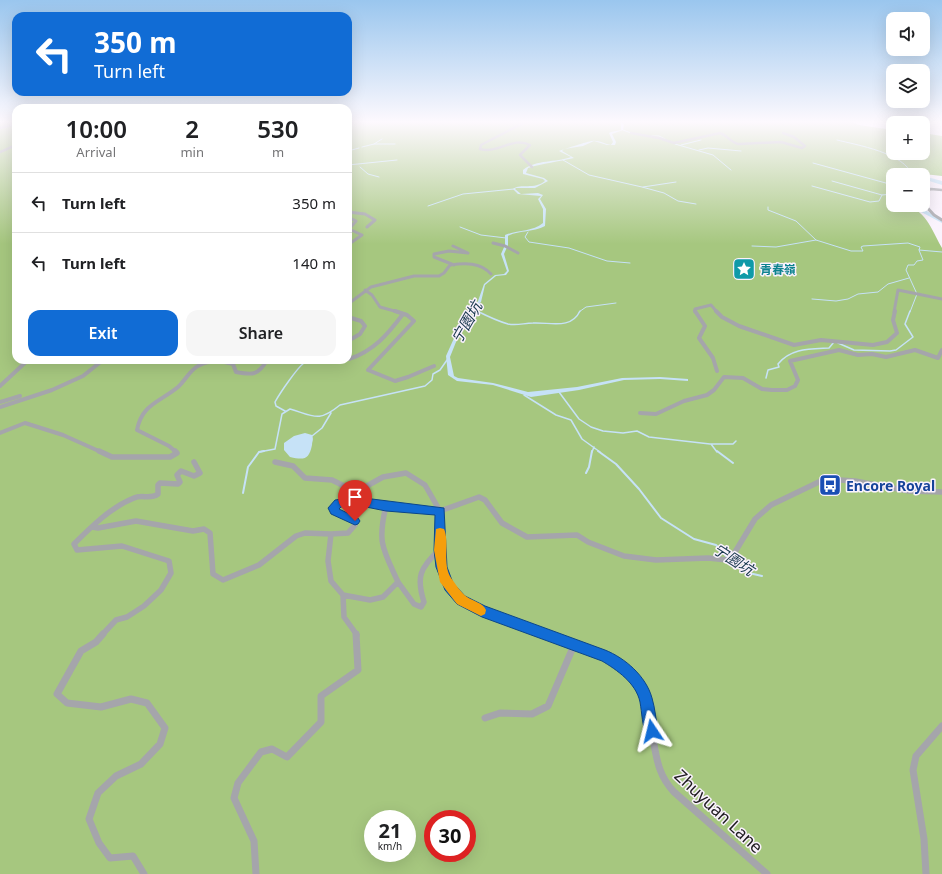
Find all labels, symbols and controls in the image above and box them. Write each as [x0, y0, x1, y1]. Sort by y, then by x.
map controls [886, 12, 930, 212]
button: sound [886, 12, 930, 56]
text: 350 m [94, 23, 177, 61]
icon: left [28, 28, 80, 80]
text: Turn left [94, 59, 165, 83]
button: layers [886, 64, 930, 108]
text: 10:00 [65, 112, 127, 145]
text: 2 [185, 112, 199, 145]
text: 530 [257, 112, 299, 145]
button: + [886, 116, 930, 160]
text: Arrival [76, 143, 116, 161]
text: min [180, 143, 204, 161]
text: m [272, 143, 284, 161]
button: − [886, 168, 930, 212]
icon: left [28, 192, 50, 214]
text: Turn left [62, 193, 126, 213]
text: 350 m [292, 193, 336, 213]
icon: left [28, 252, 50, 274]
text: Turn left [62, 253, 126, 273]
text: 140 m [292, 253, 336, 273]
place icon: 青春嶺 [731, 256, 757, 282]
place label: 青春嶺 [760, 261, 796, 278]
water label: 宁園坑 [446, 296, 487, 346]
button: Exit [28, 310, 178, 356]
button: Share [186, 310, 336, 356]
bus stop icon: Encore Royal [817, 472, 843, 498]
place label: Encore Royal [846, 476, 935, 495]
pin [338, 480, 372, 521]
icon: arrive [344, 486, 366, 508]
water label: 宁園坑 [710, 538, 760, 581]
position arrow [631, 710, 673, 752]
street label: Zhuyuan Lane [670, 764, 768, 858]
speed limit sign: 30 [424, 810, 476, 862]
text: 21 [379, 817, 401, 844]
text: km/h [378, 839, 402, 853]

